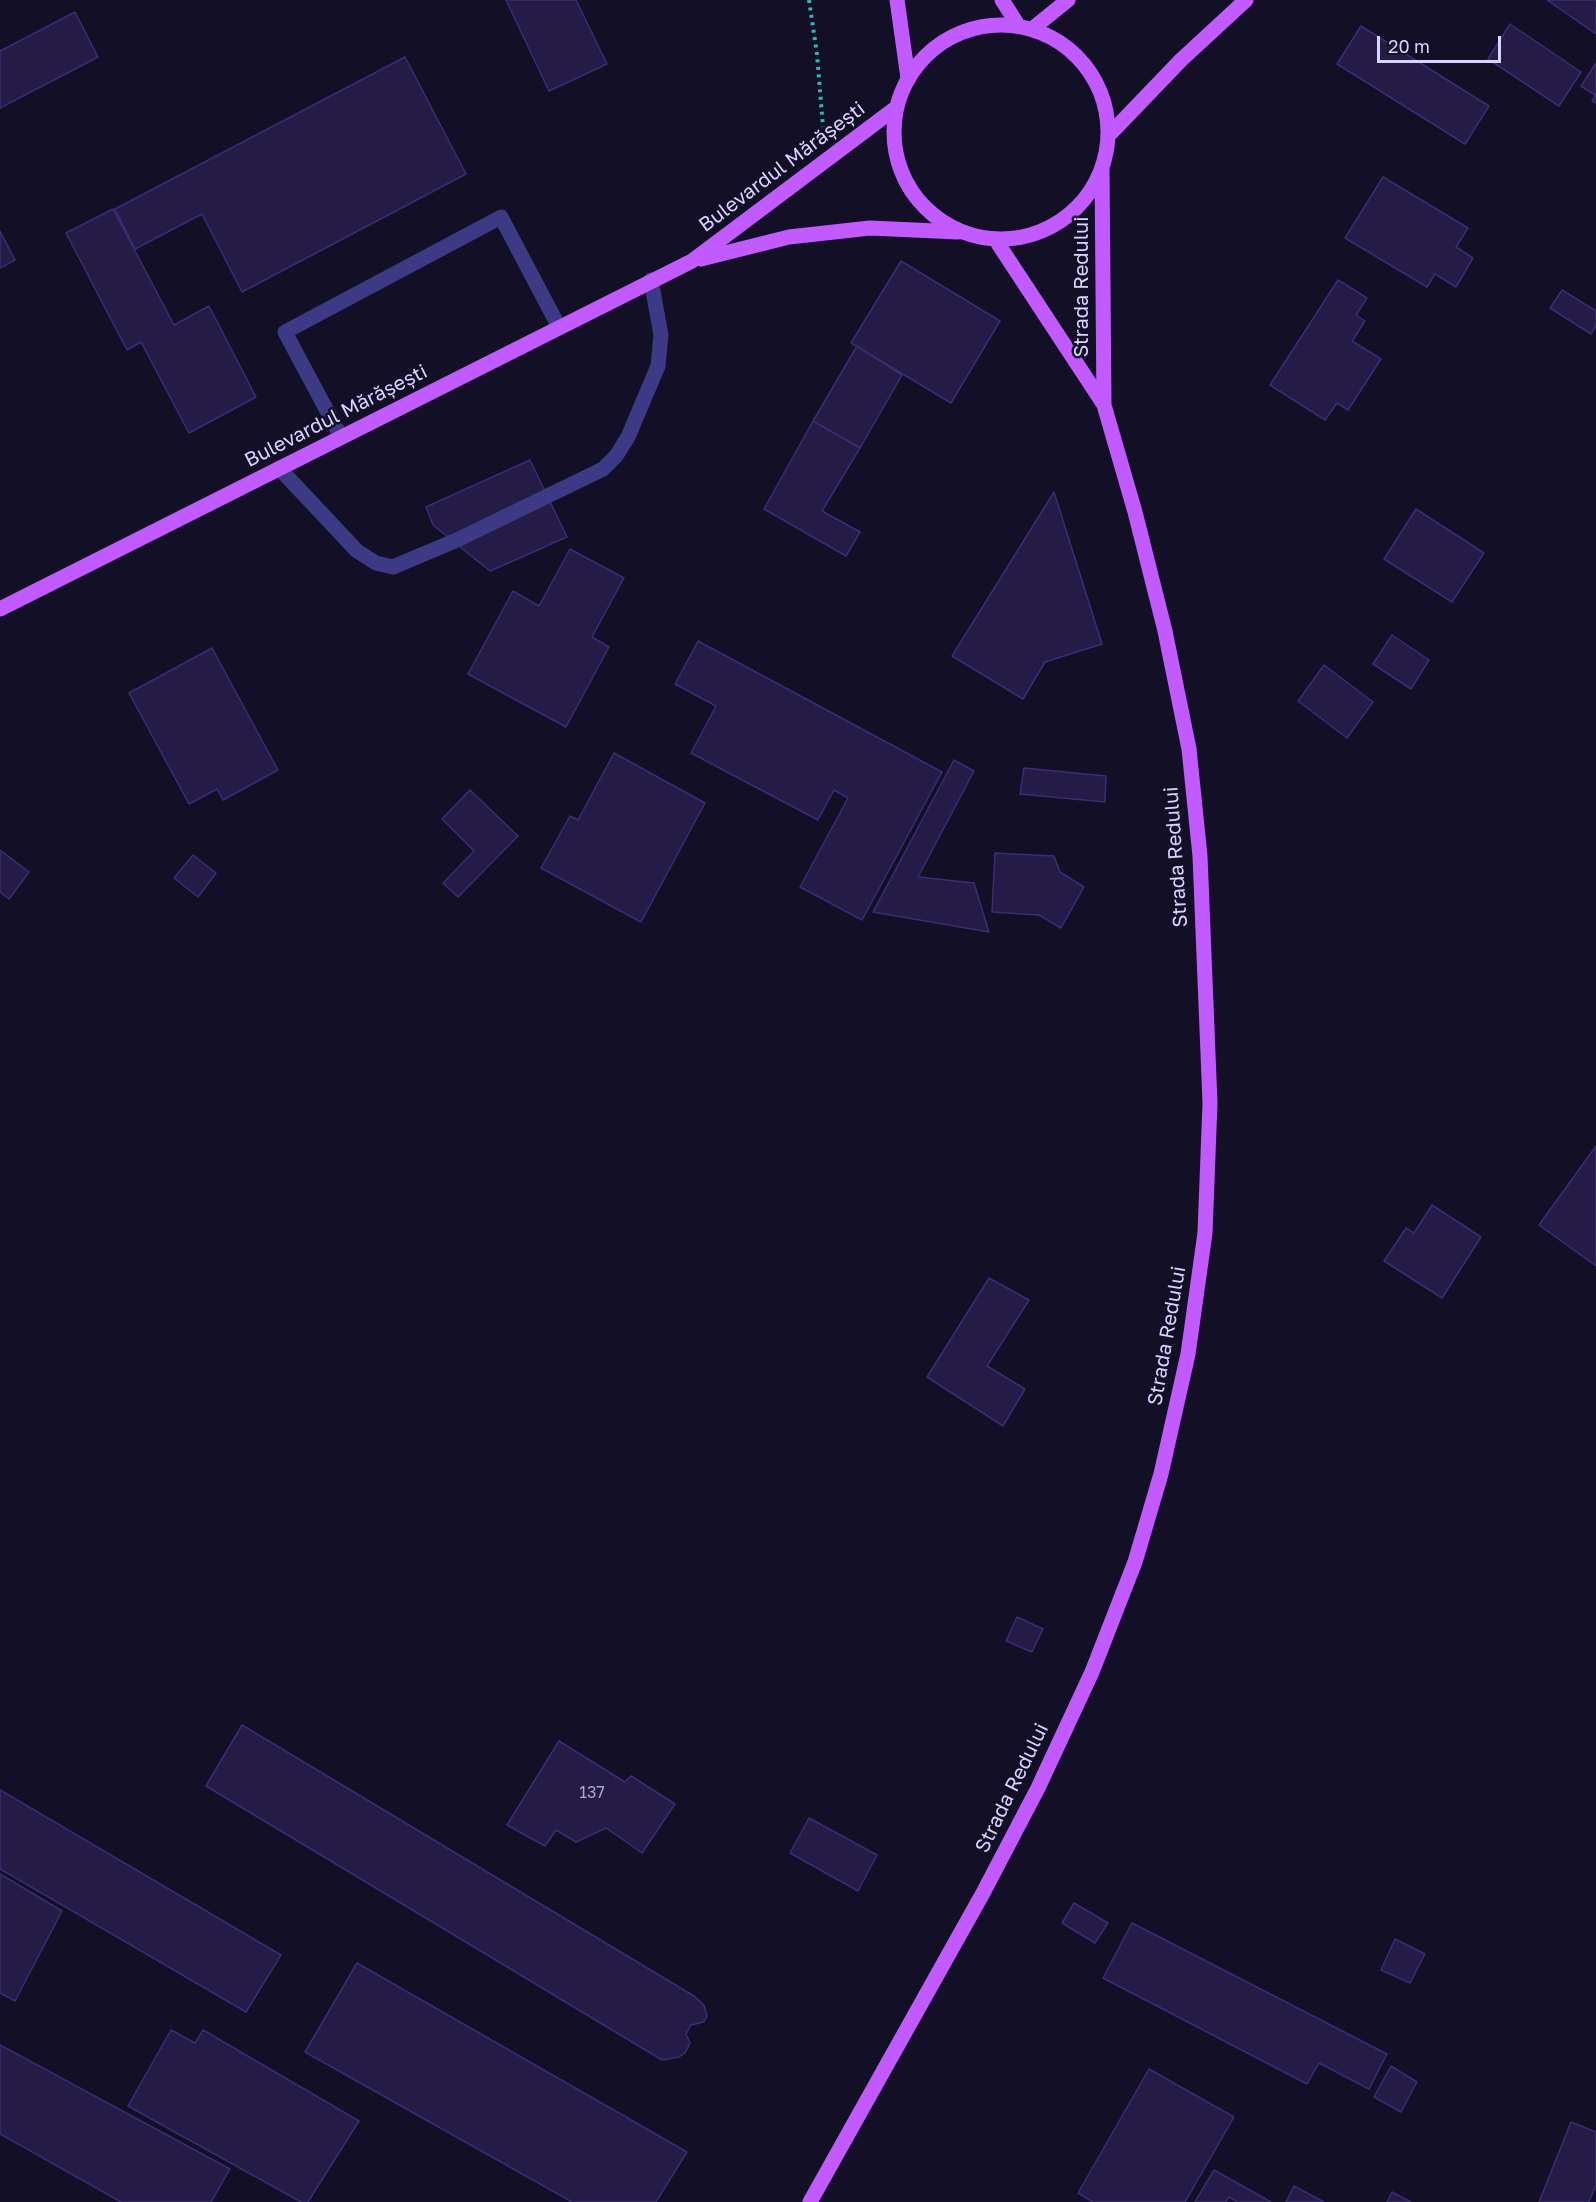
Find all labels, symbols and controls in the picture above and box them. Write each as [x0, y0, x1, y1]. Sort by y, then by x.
scale bar [1380, 24, 1504, 62]
text: 20 m [1388, 35, 1430, 57]
street label: Bulevardul Mărășești [694, 97, 870, 237]
street label: Strada Redului [1070, 216, 1094, 358]
street label: Bulevardul Mărășești [241, 360, 431, 472]
street label: Strada Redului [1159, 786, 1193, 928]
street label: Strada Redului [1143, 1264, 1191, 1408]
street label: Strada Redului [970, 1719, 1054, 1857]
house number: 137 [579, 1783, 605, 1803]

